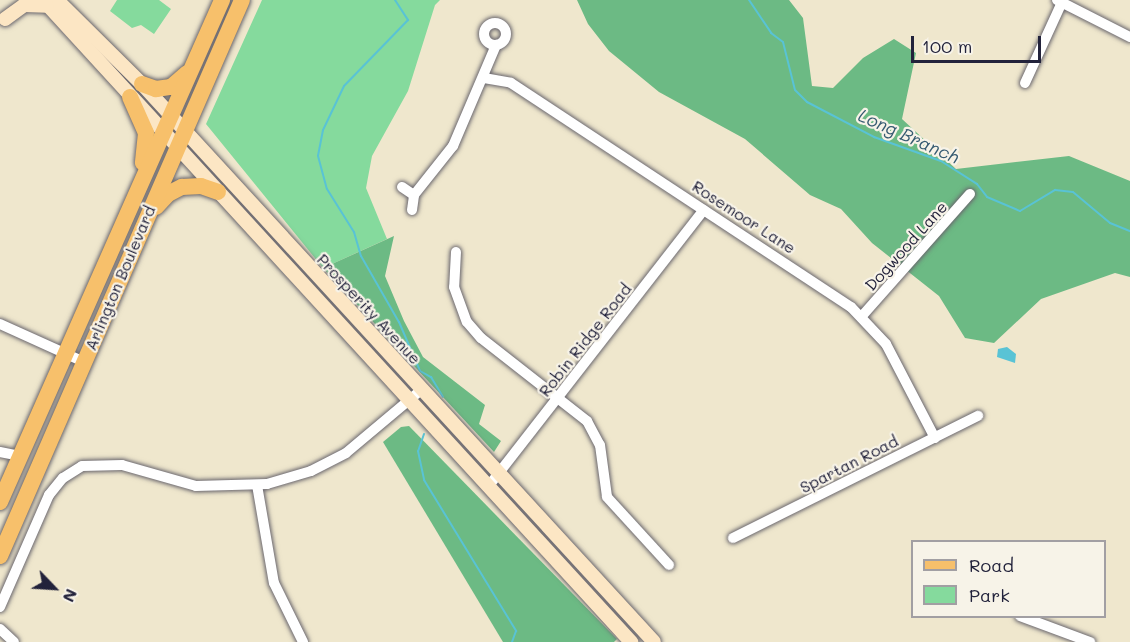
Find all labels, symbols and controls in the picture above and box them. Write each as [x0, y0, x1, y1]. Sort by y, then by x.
scale bar [914, 24, 1044, 62]
text: 100 m [922, 34, 972, 58]
water label: Long Branch [855, 104, 963, 168]
street label: Rosemoor Lane [689, 176, 799, 258]
street label: Dogwood Lane [861, 197, 951, 295]
street label: Arlington Boulevard [81, 203, 159, 353]
street label: Prosperity Avenue [313, 250, 425, 368]
street label: Robin Ridge Road [535, 280, 635, 400]
street label: Spartan Road [797, 431, 901, 497]
legend [911, 540, 1106, 618]
text: Road [969, 553, 1014, 577]
north arrow [24, 558, 84, 618]
text: Park [969, 583, 1010, 607]
text: N [59, 586, 83, 606]

